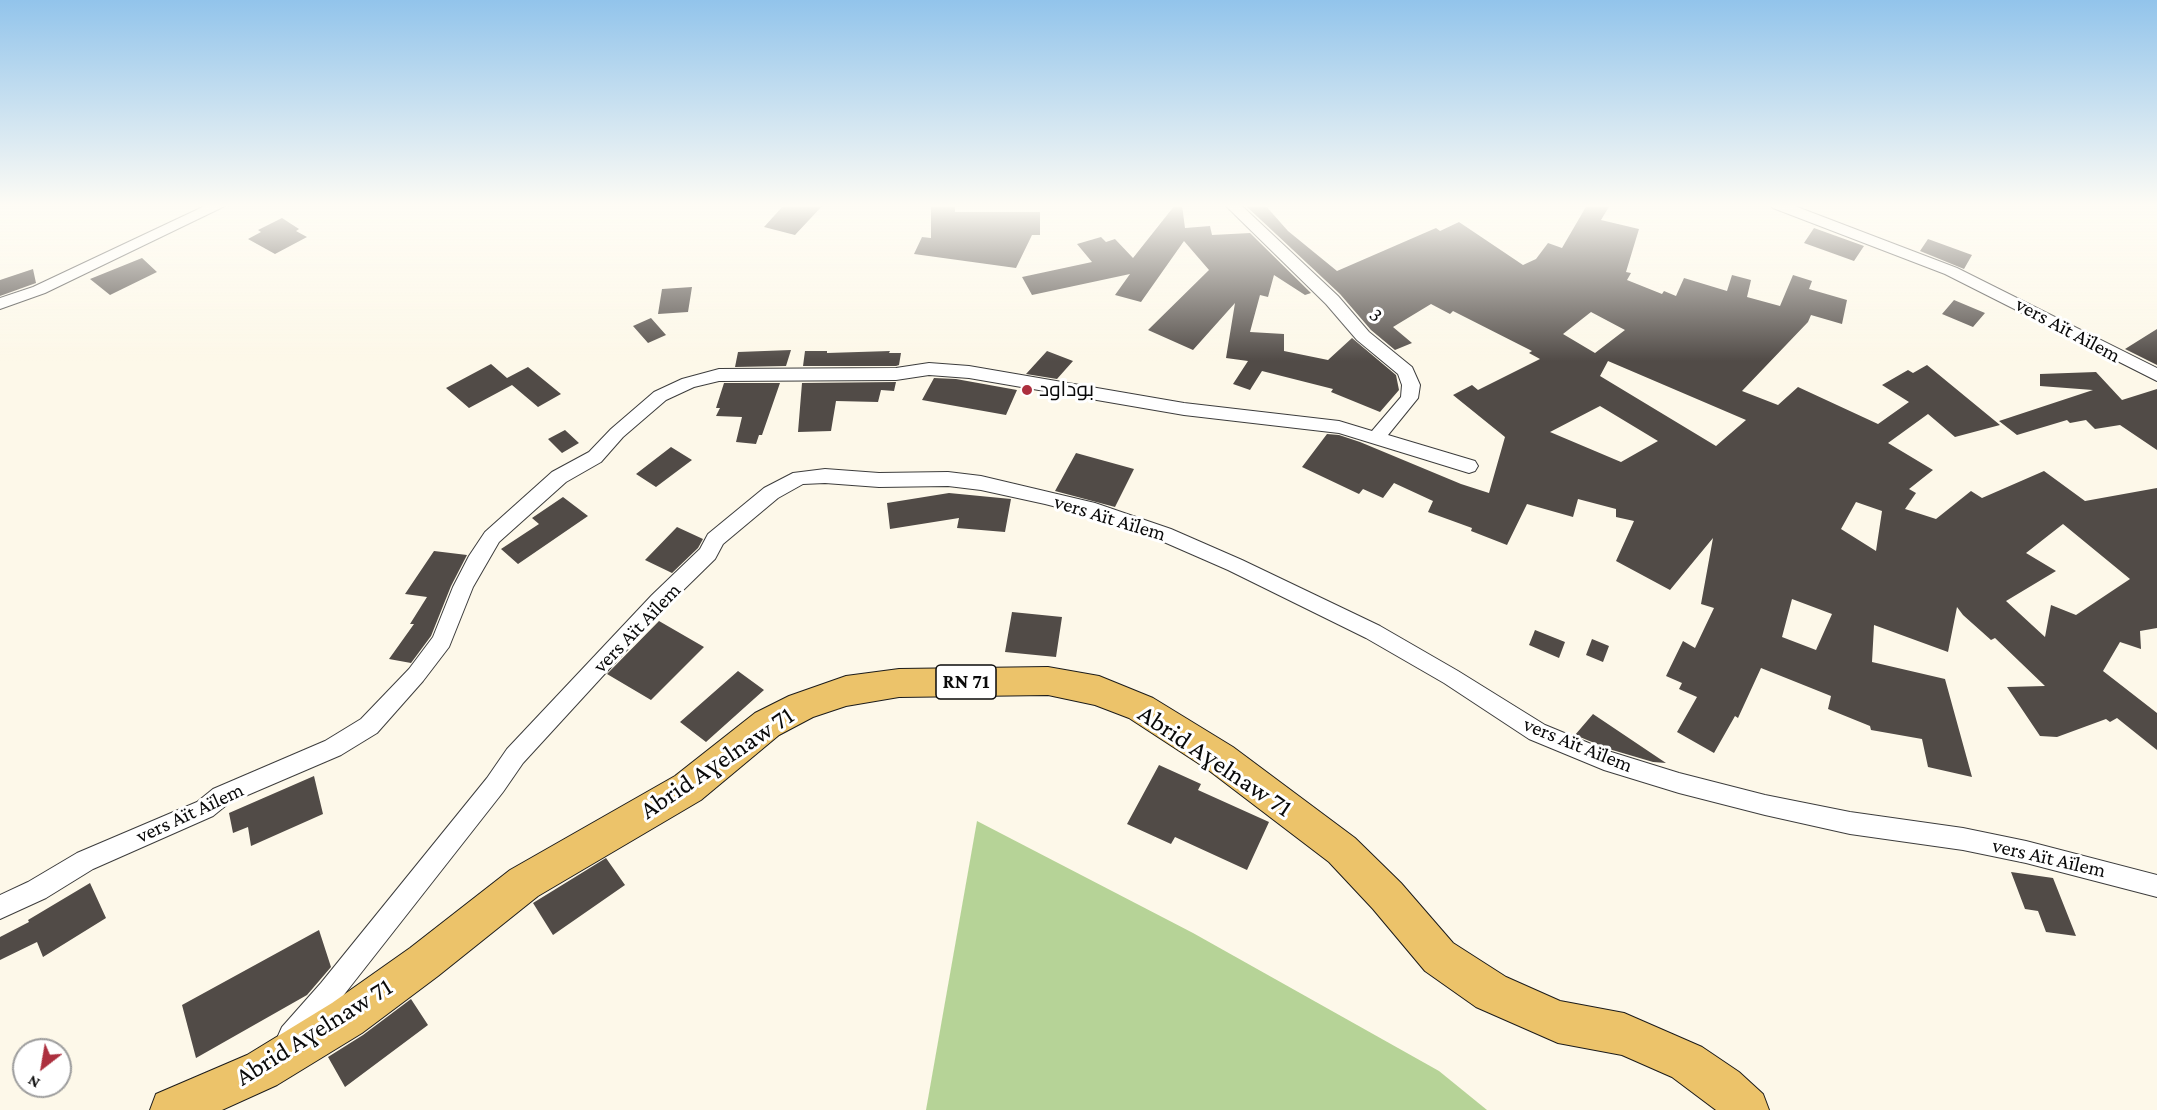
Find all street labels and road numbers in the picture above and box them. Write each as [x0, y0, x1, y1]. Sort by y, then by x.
street label: vers Aït Aïlem [2011, 292, 2125, 368]
street label: 3 [1363, 303, 1389, 327]
street label: vers Aït Aïlem [1051, 489, 1169, 547]
street label: vers Aït Aïlem [588, 578, 686, 678]
road number: RN 71 [936, 665, 996, 699]
street label: Abrid Aɣelnaw 71 [1132, 698, 1298, 824]
street label: Abrid Aɣelnaw 71 [634, 700, 800, 826]
street label: vers Aït Aïlem [1520, 712, 1636, 778]
street label: vers Aït Aïlem [132, 777, 248, 849]
street label: vers Aït Aïlem [1990, 833, 2108, 883]
street label: Abrid Aɣelnaw 71 [230, 971, 398, 1093]

